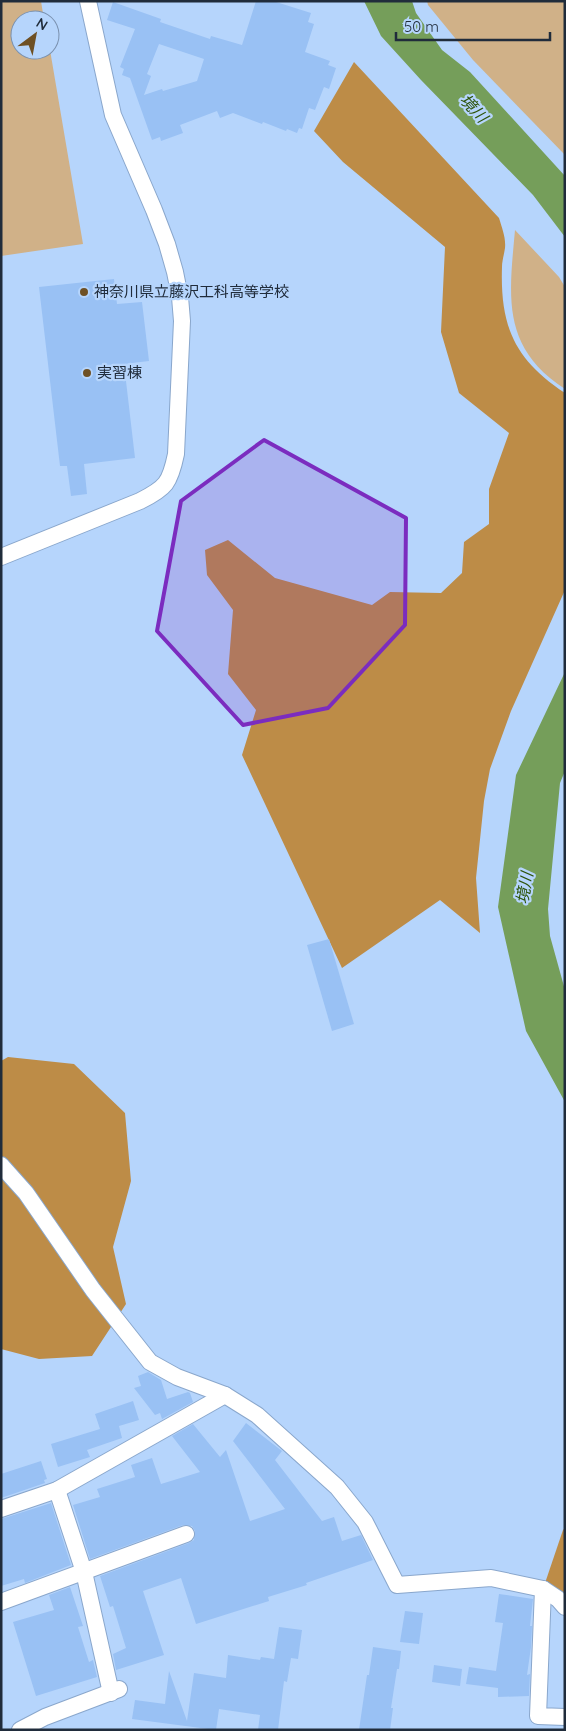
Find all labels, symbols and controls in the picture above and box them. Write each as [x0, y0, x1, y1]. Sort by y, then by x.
north arrow [10, 10, 60, 60]
scale bar [396, 10, 550, 42]
text: N [33, 14, 51, 34]
text: 50 m [404, 17, 439, 36]
water label: 境川 [456, 89, 494, 128]
place label: 神奈川県立藤沢工科高等学校 [94, 282, 289, 301]
marker: 神奈川県立藤沢工科高等学校 [78, 286, 90, 298]
place label: 実習棟 [97, 363, 142, 382]
marker: 実習棟 [81, 367, 93, 379]
water label: 境川 [511, 869, 537, 906]

